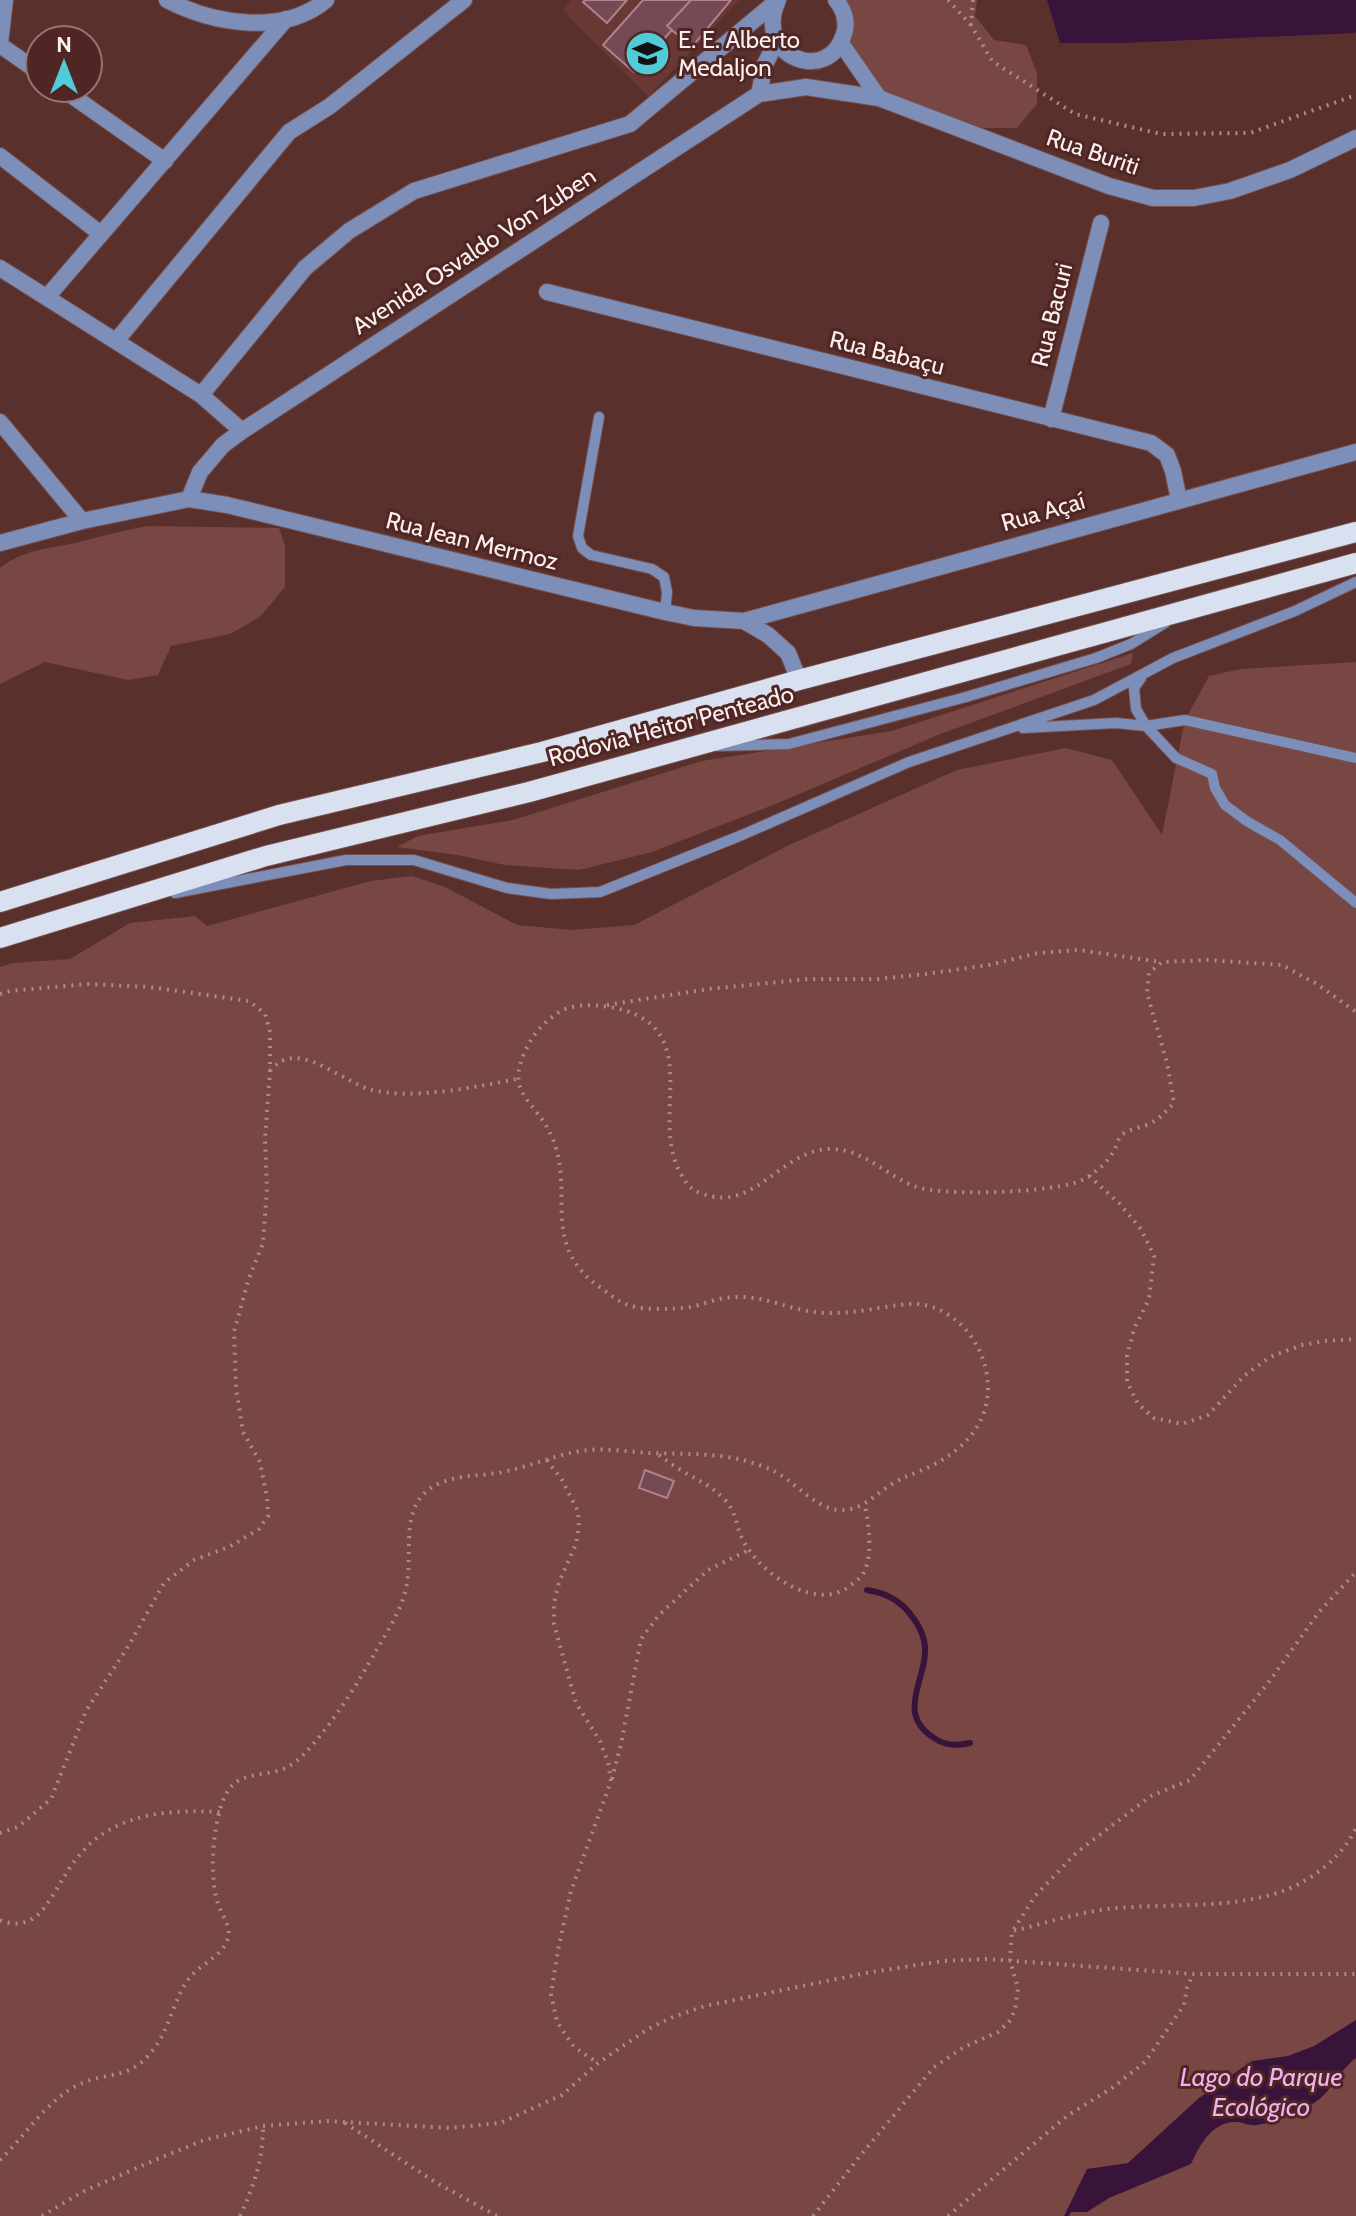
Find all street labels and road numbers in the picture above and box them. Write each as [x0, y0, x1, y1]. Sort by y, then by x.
street label: Rua Buriti [1043, 122, 1143, 181]
street label: Avenida Osvaldo Von Zuben [346, 161, 601, 340]
street label: Rua Bacuri [1025, 260, 1078, 370]
street label: Rua Babaçu [826, 324, 948, 381]
street label: Rua Açaí [998, 486, 1088, 537]
street label: Rua Jean Mermoz [383, 505, 561, 576]
street label: Rodovia Heitor Penteado [545, 679, 797, 772]

